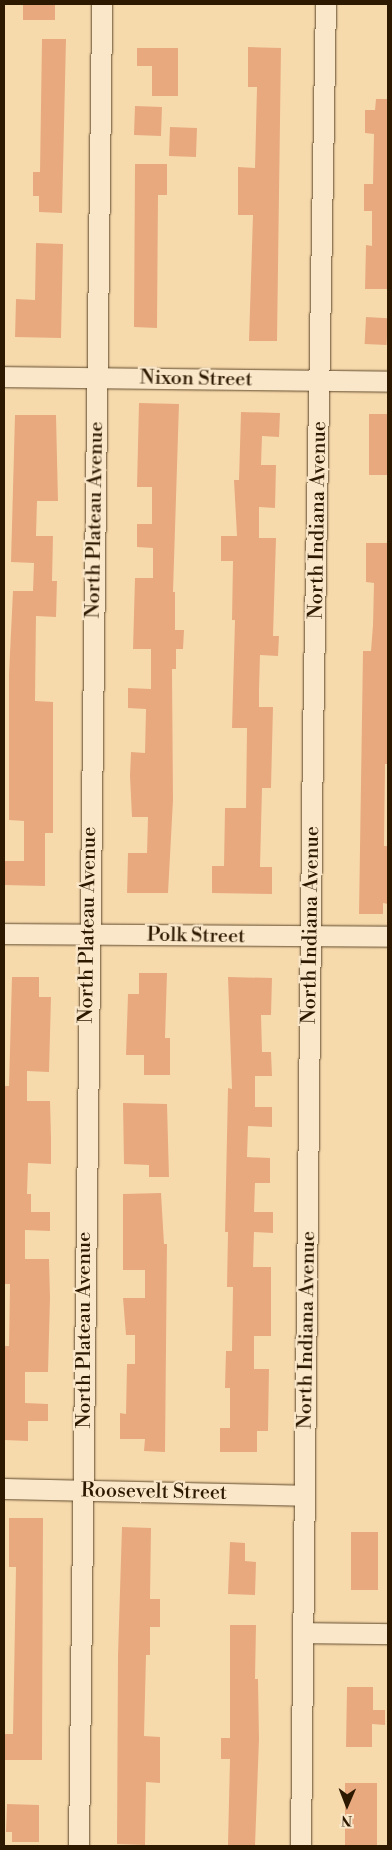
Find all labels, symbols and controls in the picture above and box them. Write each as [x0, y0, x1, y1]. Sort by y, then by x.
street label: Nixon Street [139, 366, 253, 392]
street label: North Plateau Avenue [81, 421, 109, 619]
street label: North Indiana Avenue [304, 421, 332, 619]
street label: North Plateau Avenue [74, 826, 102, 1024]
street label: North Indiana Avenue [297, 826, 325, 1024]
street label: Polk Street [147, 923, 245, 949]
street label: North Indiana Avenue [293, 1231, 321, 1429]
street label: North Plateau Avenue [72, 1232, 96, 1428]
street label: Roosevelt Street [81, 1479, 227, 1505]
north arrow [322, 1780, 372, 1830]
text: N [341, 1811, 352, 1829]

